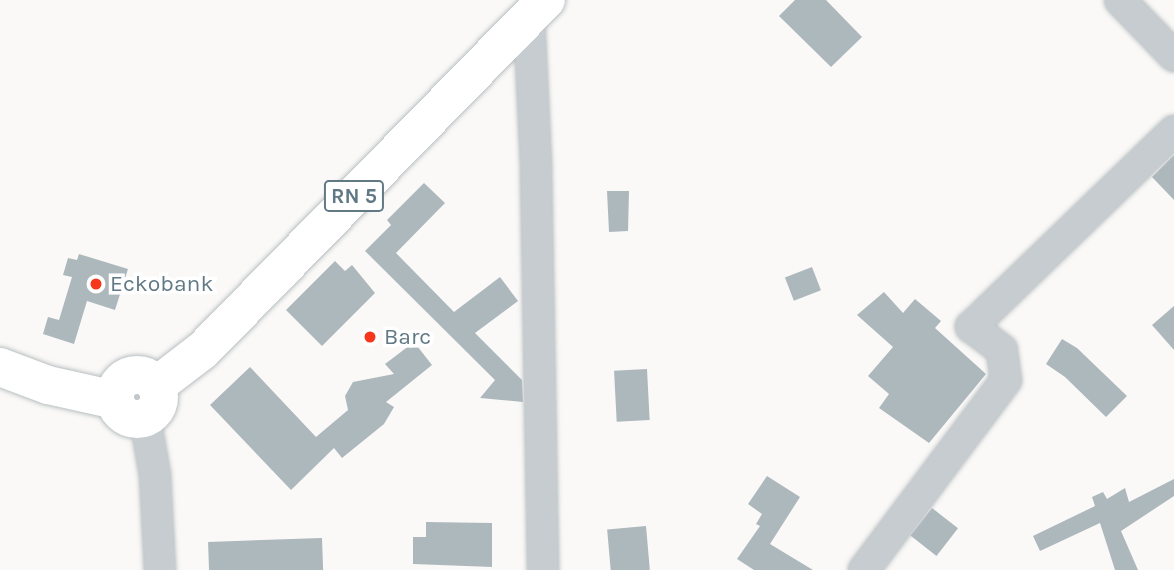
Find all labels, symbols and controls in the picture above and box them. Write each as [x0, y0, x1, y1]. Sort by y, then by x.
road number: RN 5 [322, 178, 386, 214]
place label: Eckobank [110, 270, 213, 298]
marker: Eckobank [88, 276, 104, 292]
place label: Barc [384, 323, 431, 351]
marker: Barc [362, 329, 378, 345]

